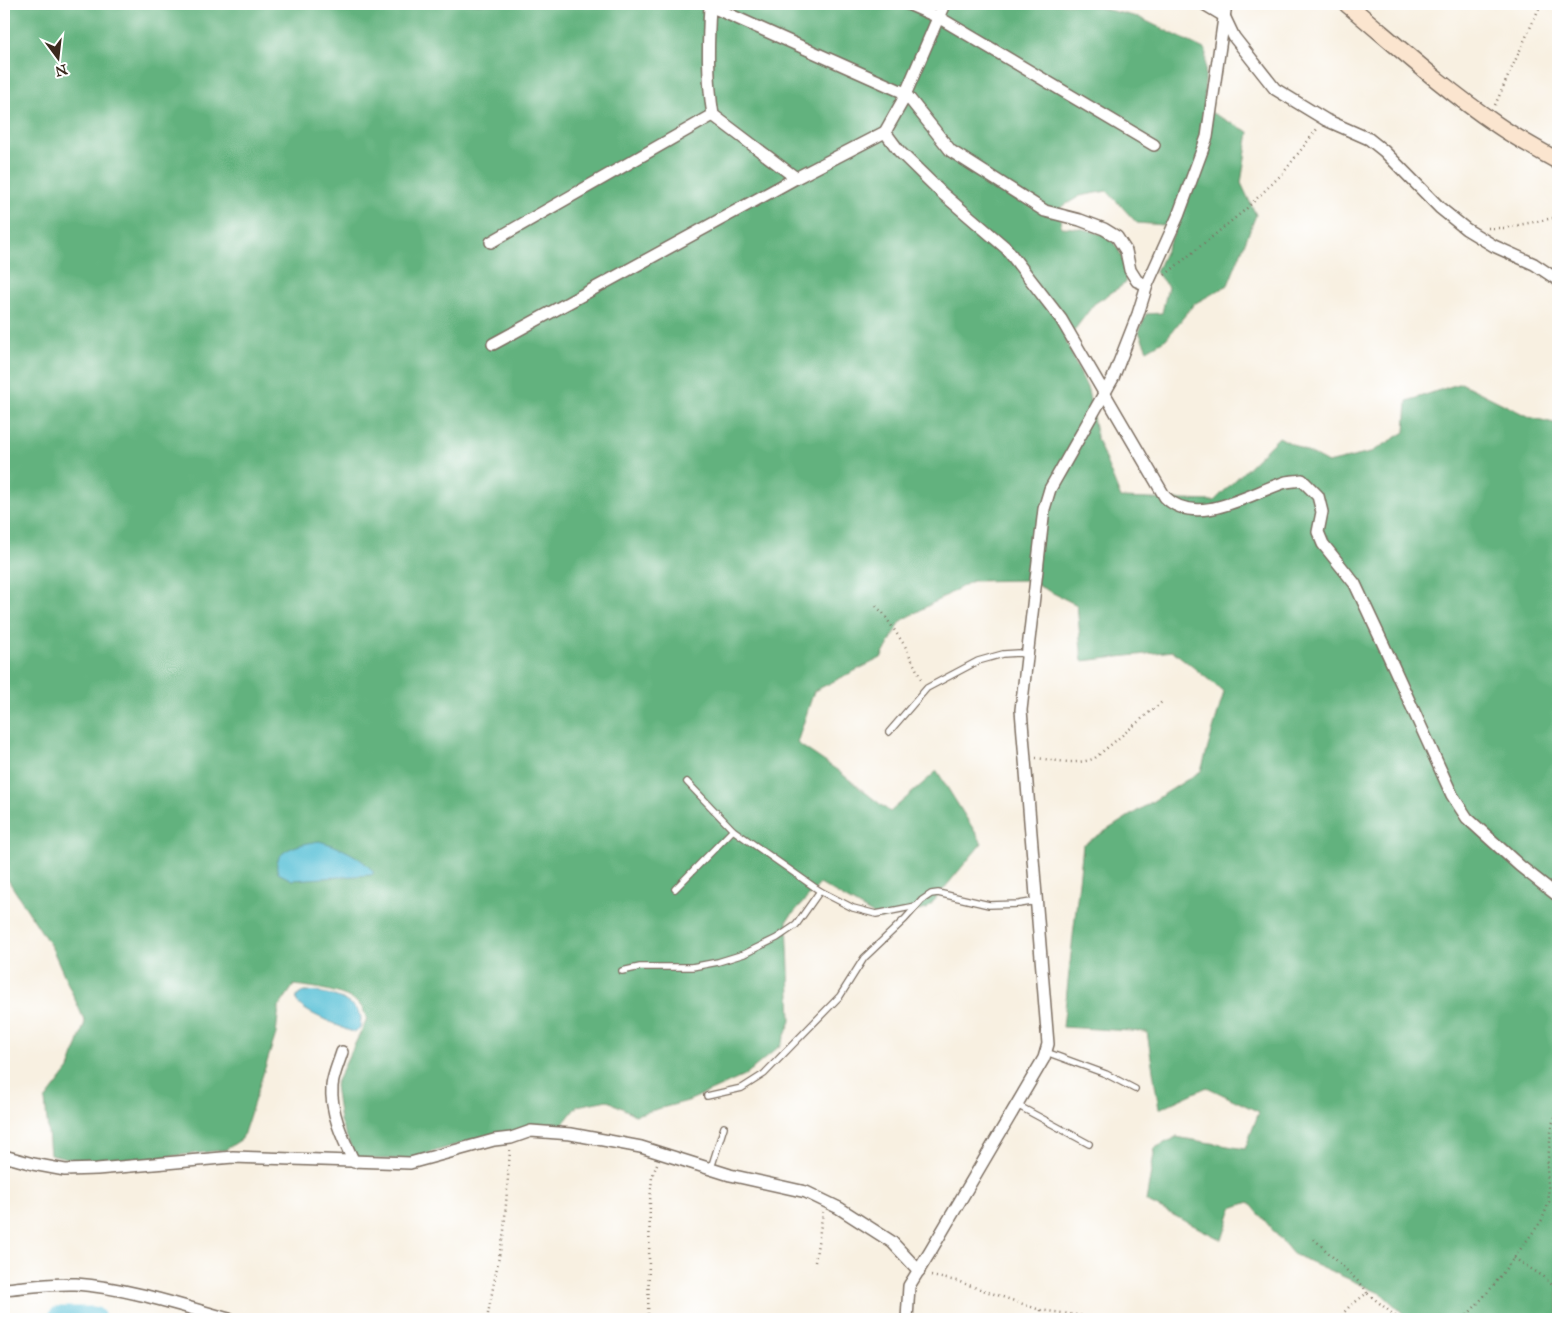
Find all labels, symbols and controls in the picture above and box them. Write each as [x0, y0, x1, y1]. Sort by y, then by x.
north arrow [32, 32, 82, 82]
text: N [53, 60, 69, 80]

